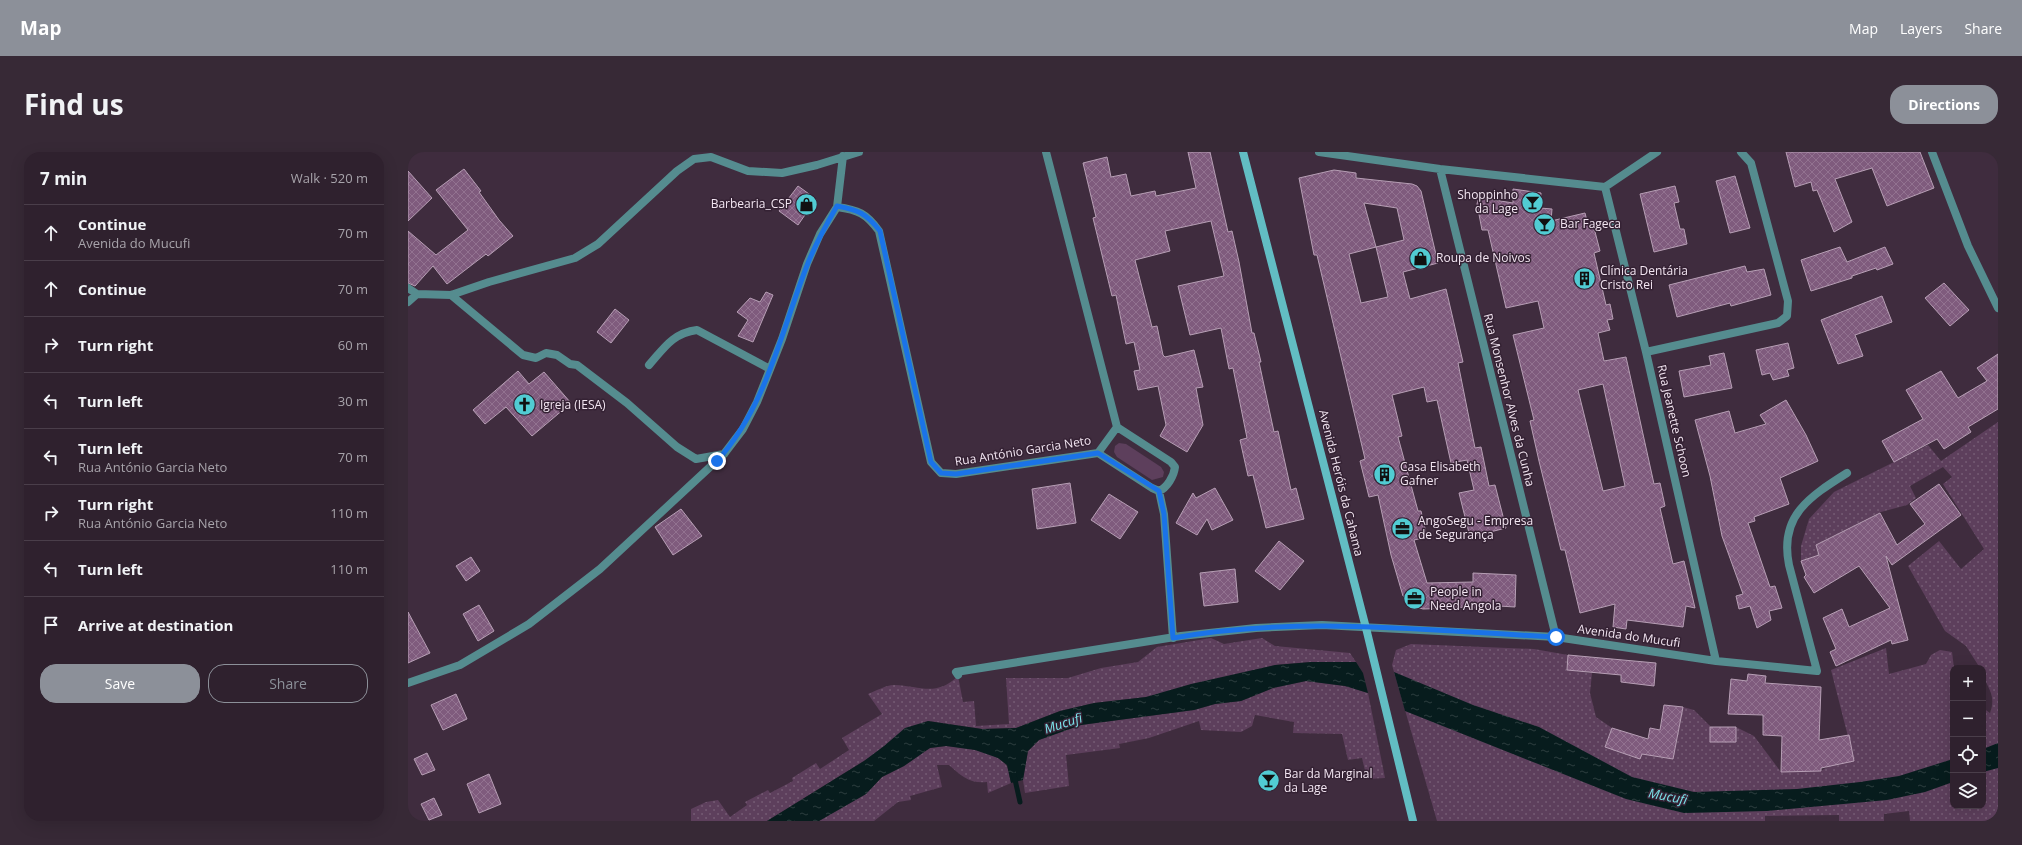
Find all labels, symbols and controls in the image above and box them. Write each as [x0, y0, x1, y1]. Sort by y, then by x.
text: Map [20, 15, 61, 41]
text: Map [1849, 19, 1878, 38]
text: Layers [1900, 19, 1942, 38]
text: Share [1964, 19, 2002, 38]
text: Find us [24, 85, 124, 123]
button: Directions [1890, 85, 1998, 124]
text: 7 min [40, 167, 87, 190]
text: Walk · 520 m [291, 169, 368, 187]
place label: Shoppinho da Lage [1457, 186, 1518, 217]
bar icon: Shoppinho da Lage [1520, 189, 1546, 215]
shop icon: Barbearia_CSP [794, 191, 820, 217]
place label: Barbearia_CSP [711, 195, 792, 212]
bar icon: Bar Fageca [1532, 211, 1558, 237]
text: Continue [78, 214, 146, 234]
place label: Bar Fageca [1560, 215, 1621, 232]
icon: ahead [40, 222, 62, 244]
text: 70 m [338, 224, 368, 242]
text: Avenida do Mucufi [78, 234, 191, 252]
shop icon: Roupa de Noivos [1407, 245, 1433, 271]
place label: Roupa de Noivos [1436, 249, 1531, 266]
place label: Clínica Dentária Cristo Rei [1600, 262, 1688, 293]
building icon: Clínica Dentária Cristo Rei [1572, 265, 1598, 291]
icon: ahead [40, 278, 62, 300]
text: Continue [78, 279, 146, 299]
text: 70 m [338, 280, 368, 298]
street label: Rua Monsenhor Alves da Cunha [1480, 311, 1539, 488]
icon: right [40, 334, 62, 356]
text: Turn right [78, 335, 153, 355]
text: 60 m [338, 336, 368, 354]
street label: Rua Jeanette Schoon [1653, 363, 1696, 479]
icon: left [40, 390, 62, 412]
text: Turn left [78, 391, 143, 411]
text: 30 m [338, 392, 368, 410]
church icon: Igreja (IESA) [511, 392, 537, 418]
place label: Igreja (IESA) [540, 396, 606, 413]
street label: Avenida Heróis da Cahama [1315, 408, 1368, 558]
street label: Rua António Garcia Neto [954, 431, 1092, 470]
text: Turn left [78, 438, 143, 458]
icon: left [40, 446, 62, 468]
text: 70 m [338, 448, 368, 466]
route end [708, 452, 726, 470]
text: Rua António Garcia Neto [78, 458, 227, 476]
place label: Casa Elisabeth Gafner [1400, 458, 1481, 489]
building icon: Casa Elisabeth Gafner [1372, 461, 1398, 487]
text: Turn right [78, 494, 153, 514]
icon: right [40, 502, 62, 524]
text: 110 m [330, 504, 368, 522]
place label: AngoSegu - Empresa de Segurança [1418, 512, 1533, 543]
text: Rua António Garcia Neto [78, 514, 227, 532]
office icon: AngoSegu - Empresa de Segurança [1389, 515, 1415, 541]
icon: left [40, 558, 62, 580]
text: Turn left [78, 559, 143, 579]
text: 110 m [330, 560, 368, 578]
place label: People in Need Angola [1430, 583, 1501, 614]
office icon: People in Need Angola [1401, 586, 1427, 612]
icon: arrive [40, 614, 62, 636]
text: Arrive at destination [78, 615, 233, 635]
street label: Avenida do Mucufi [1576, 620, 1682, 651]
route start [1547, 628, 1565, 646]
button: Save [40, 664, 200, 703]
button: Share [208, 664, 368, 703]
map controls [1950, 665, 1986, 809]
button: + [1950, 665, 1986, 701]
button: − [1950, 701, 1986, 737]
water label: Mucufi [1042, 708, 1085, 738]
button: locate [1950, 737, 1986, 773]
place label: Bar da Marginal da Lage [1284, 765, 1373, 796]
bar icon: Bar da Marginal da Lage [1255, 768, 1281, 794]
button: layers [1950, 773, 1986, 809]
water label: Mucufi [1647, 783, 1690, 809]

